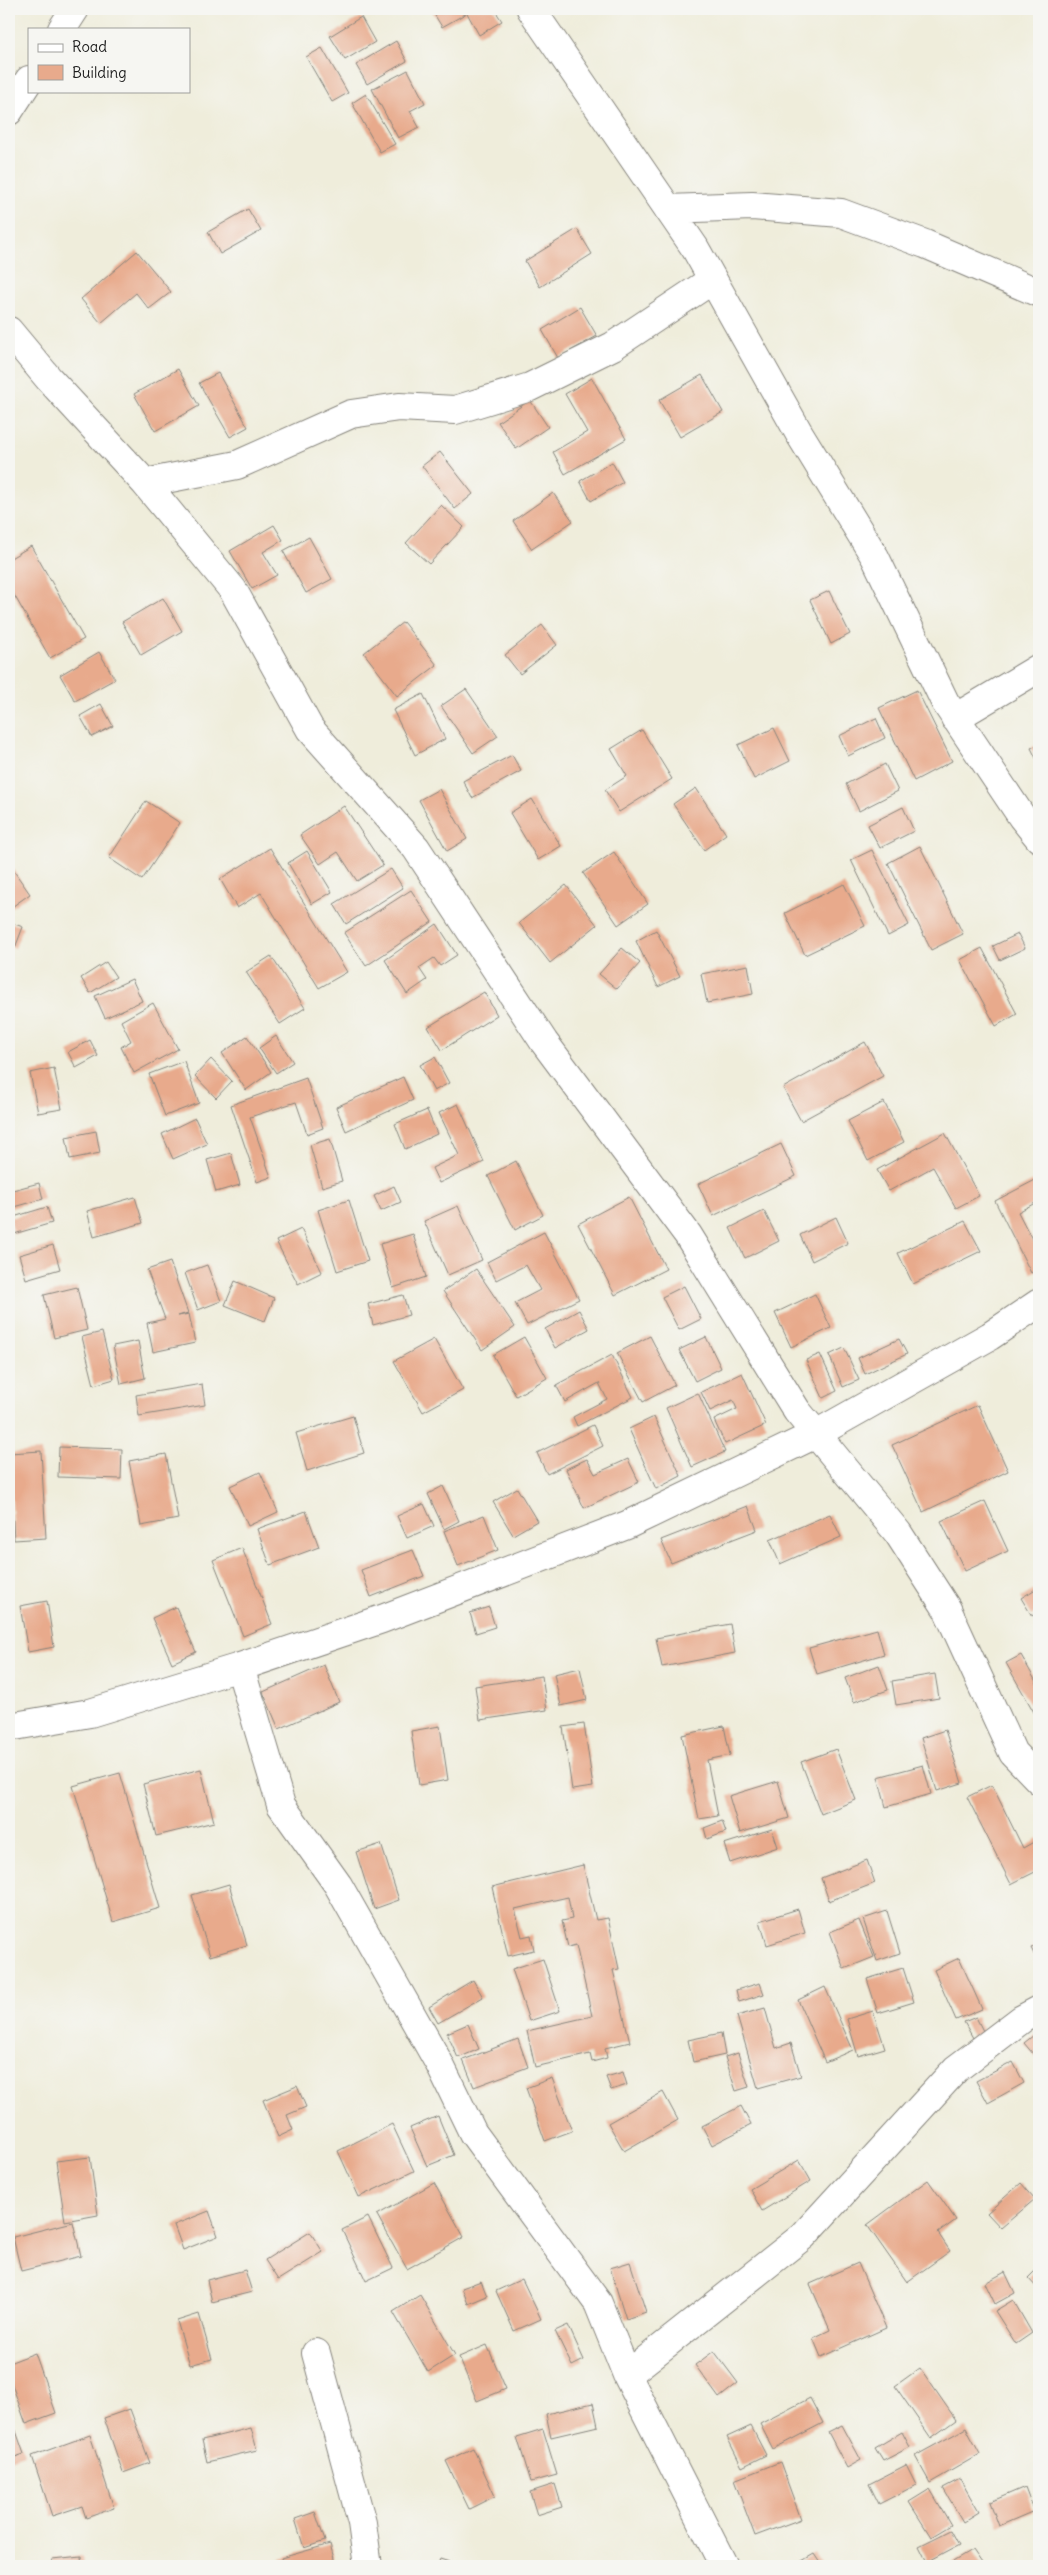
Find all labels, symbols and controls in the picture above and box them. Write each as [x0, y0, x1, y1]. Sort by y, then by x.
legend [28, 28, 190, 92]
text: Road [72, 37, 107, 56]
text: Building [72, 63, 127, 82]

